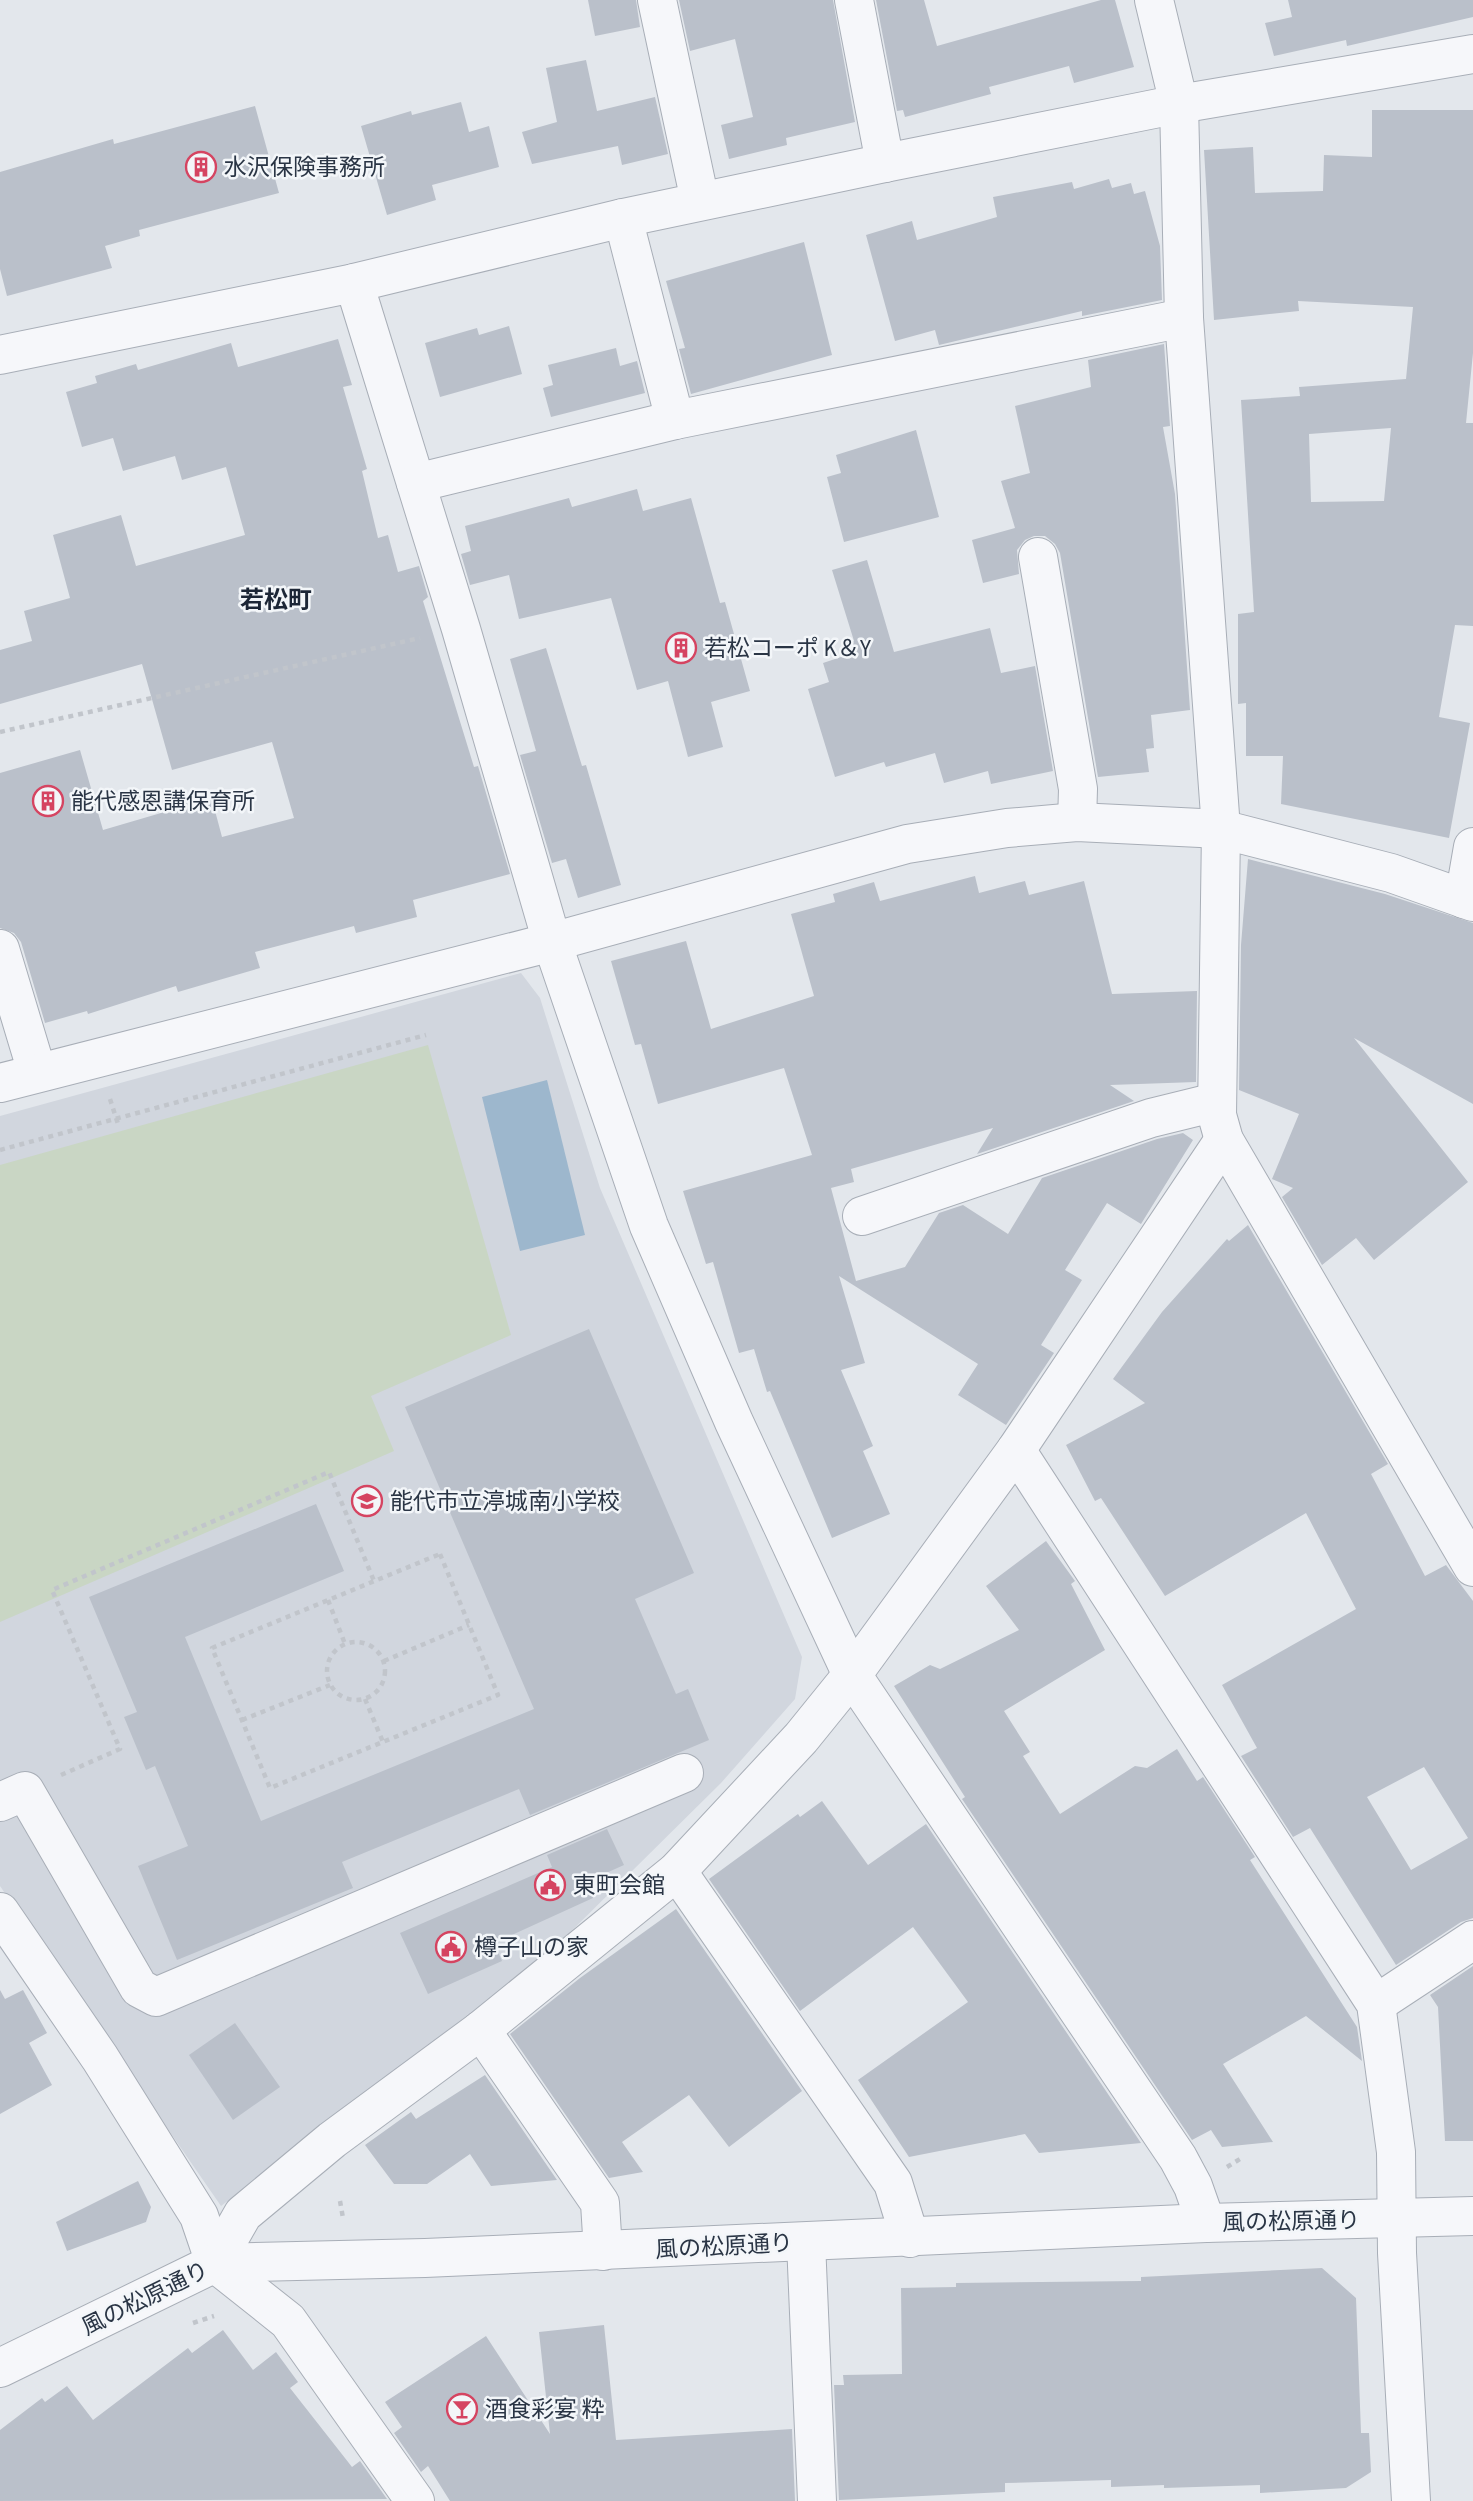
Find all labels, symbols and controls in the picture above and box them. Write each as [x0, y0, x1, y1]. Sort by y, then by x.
building icon: 水沢保険事務所 [184, 150, 218, 184]
place label: 水沢保険事務所 [224, 151, 385, 184]
district label: 若松町 [240, 583, 312, 618]
building icon: 若松コーポ K＆Y [664, 631, 698, 665]
place label: 若松コーポ K＆Y [704, 632, 871, 665]
building icon: 能代感恩講保育所 [31, 784, 65, 818]
place label: 能代感恩講保育所 [71, 785, 255, 818]
school or university icon: 能代市立渟城南小学校 [350, 1484, 384, 1518]
place label: 能代市立渟城南小学校 [390, 1485, 620, 1518]
public building icon: 東町会館 [533, 1868, 567, 1902]
place label: 東町会館 [573, 1869, 665, 1902]
public building icon: 樽子山の家 [434, 1930, 468, 1964]
place label: 樽子山の家 [474, 1931, 589, 1964]
street label: 風の松原通り [1222, 2204, 1360, 2239]
street label: 風の松原通り [654, 2226, 794, 2267]
street label: 風の松原通り [76, 2253, 214, 2344]
bar icon: 酒食彩宴 粋 [445, 2392, 479, 2426]
place label: 酒食彩宴 粋 [485, 2393, 605, 2426]

